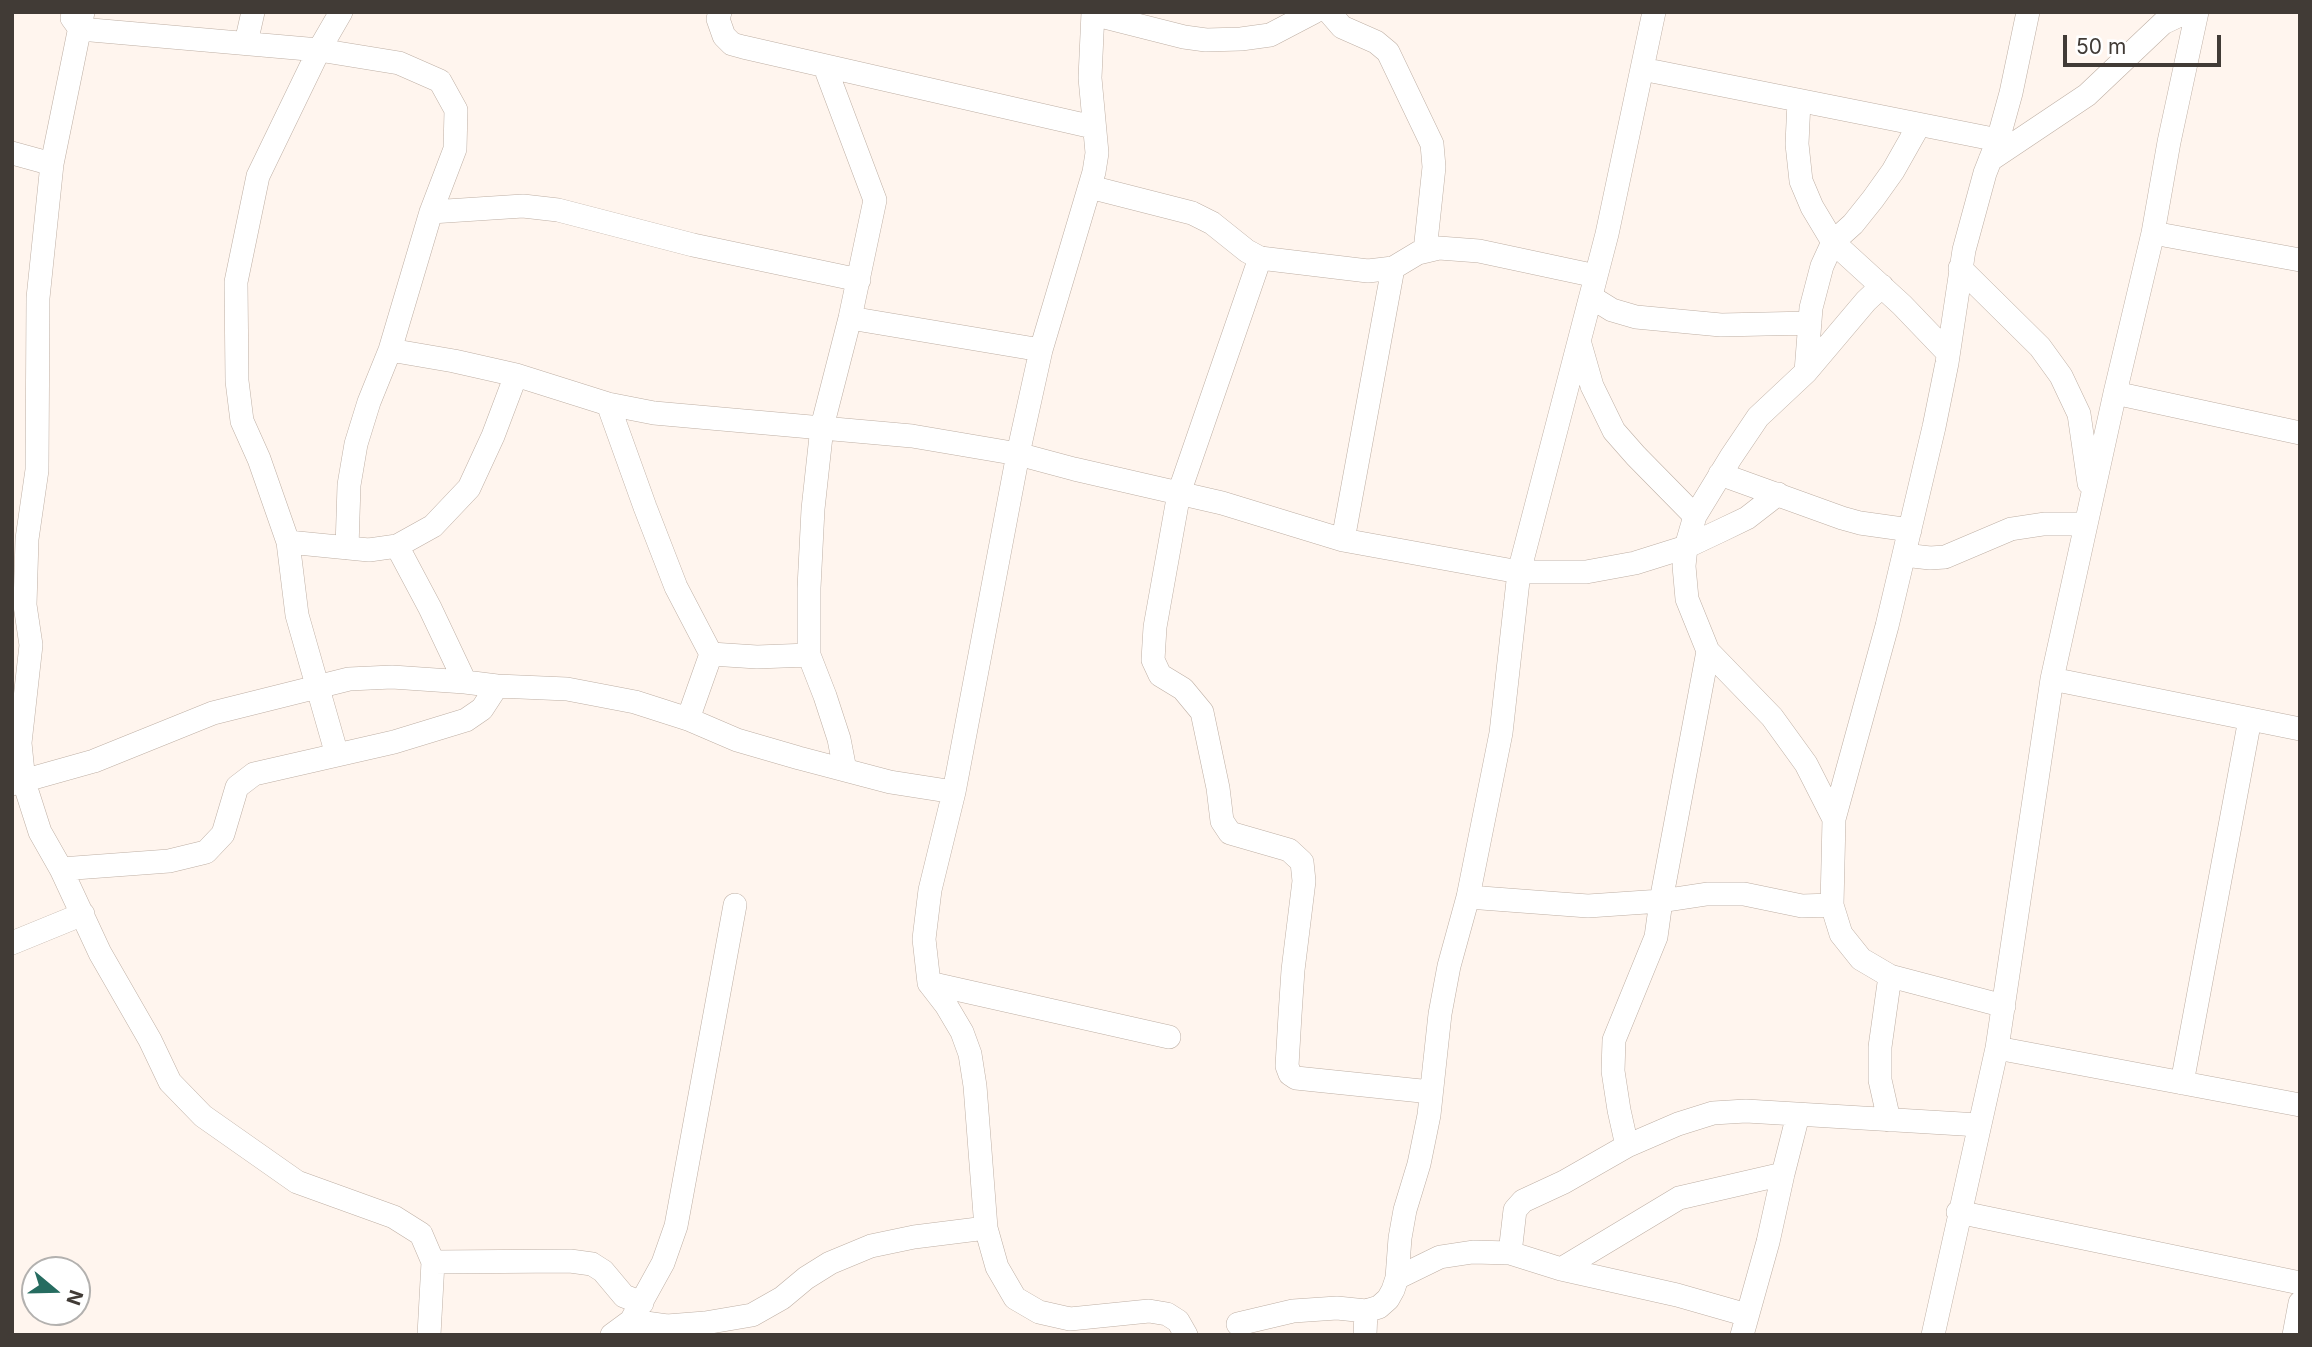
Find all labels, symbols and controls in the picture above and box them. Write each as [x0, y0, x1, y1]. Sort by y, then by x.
scale bar [2067, 21, 2224, 65]
text: 50 m [2076, 34, 2126, 59]
north arrow [21, 1256, 91, 1326]
text: N [61, 1287, 88, 1308]

